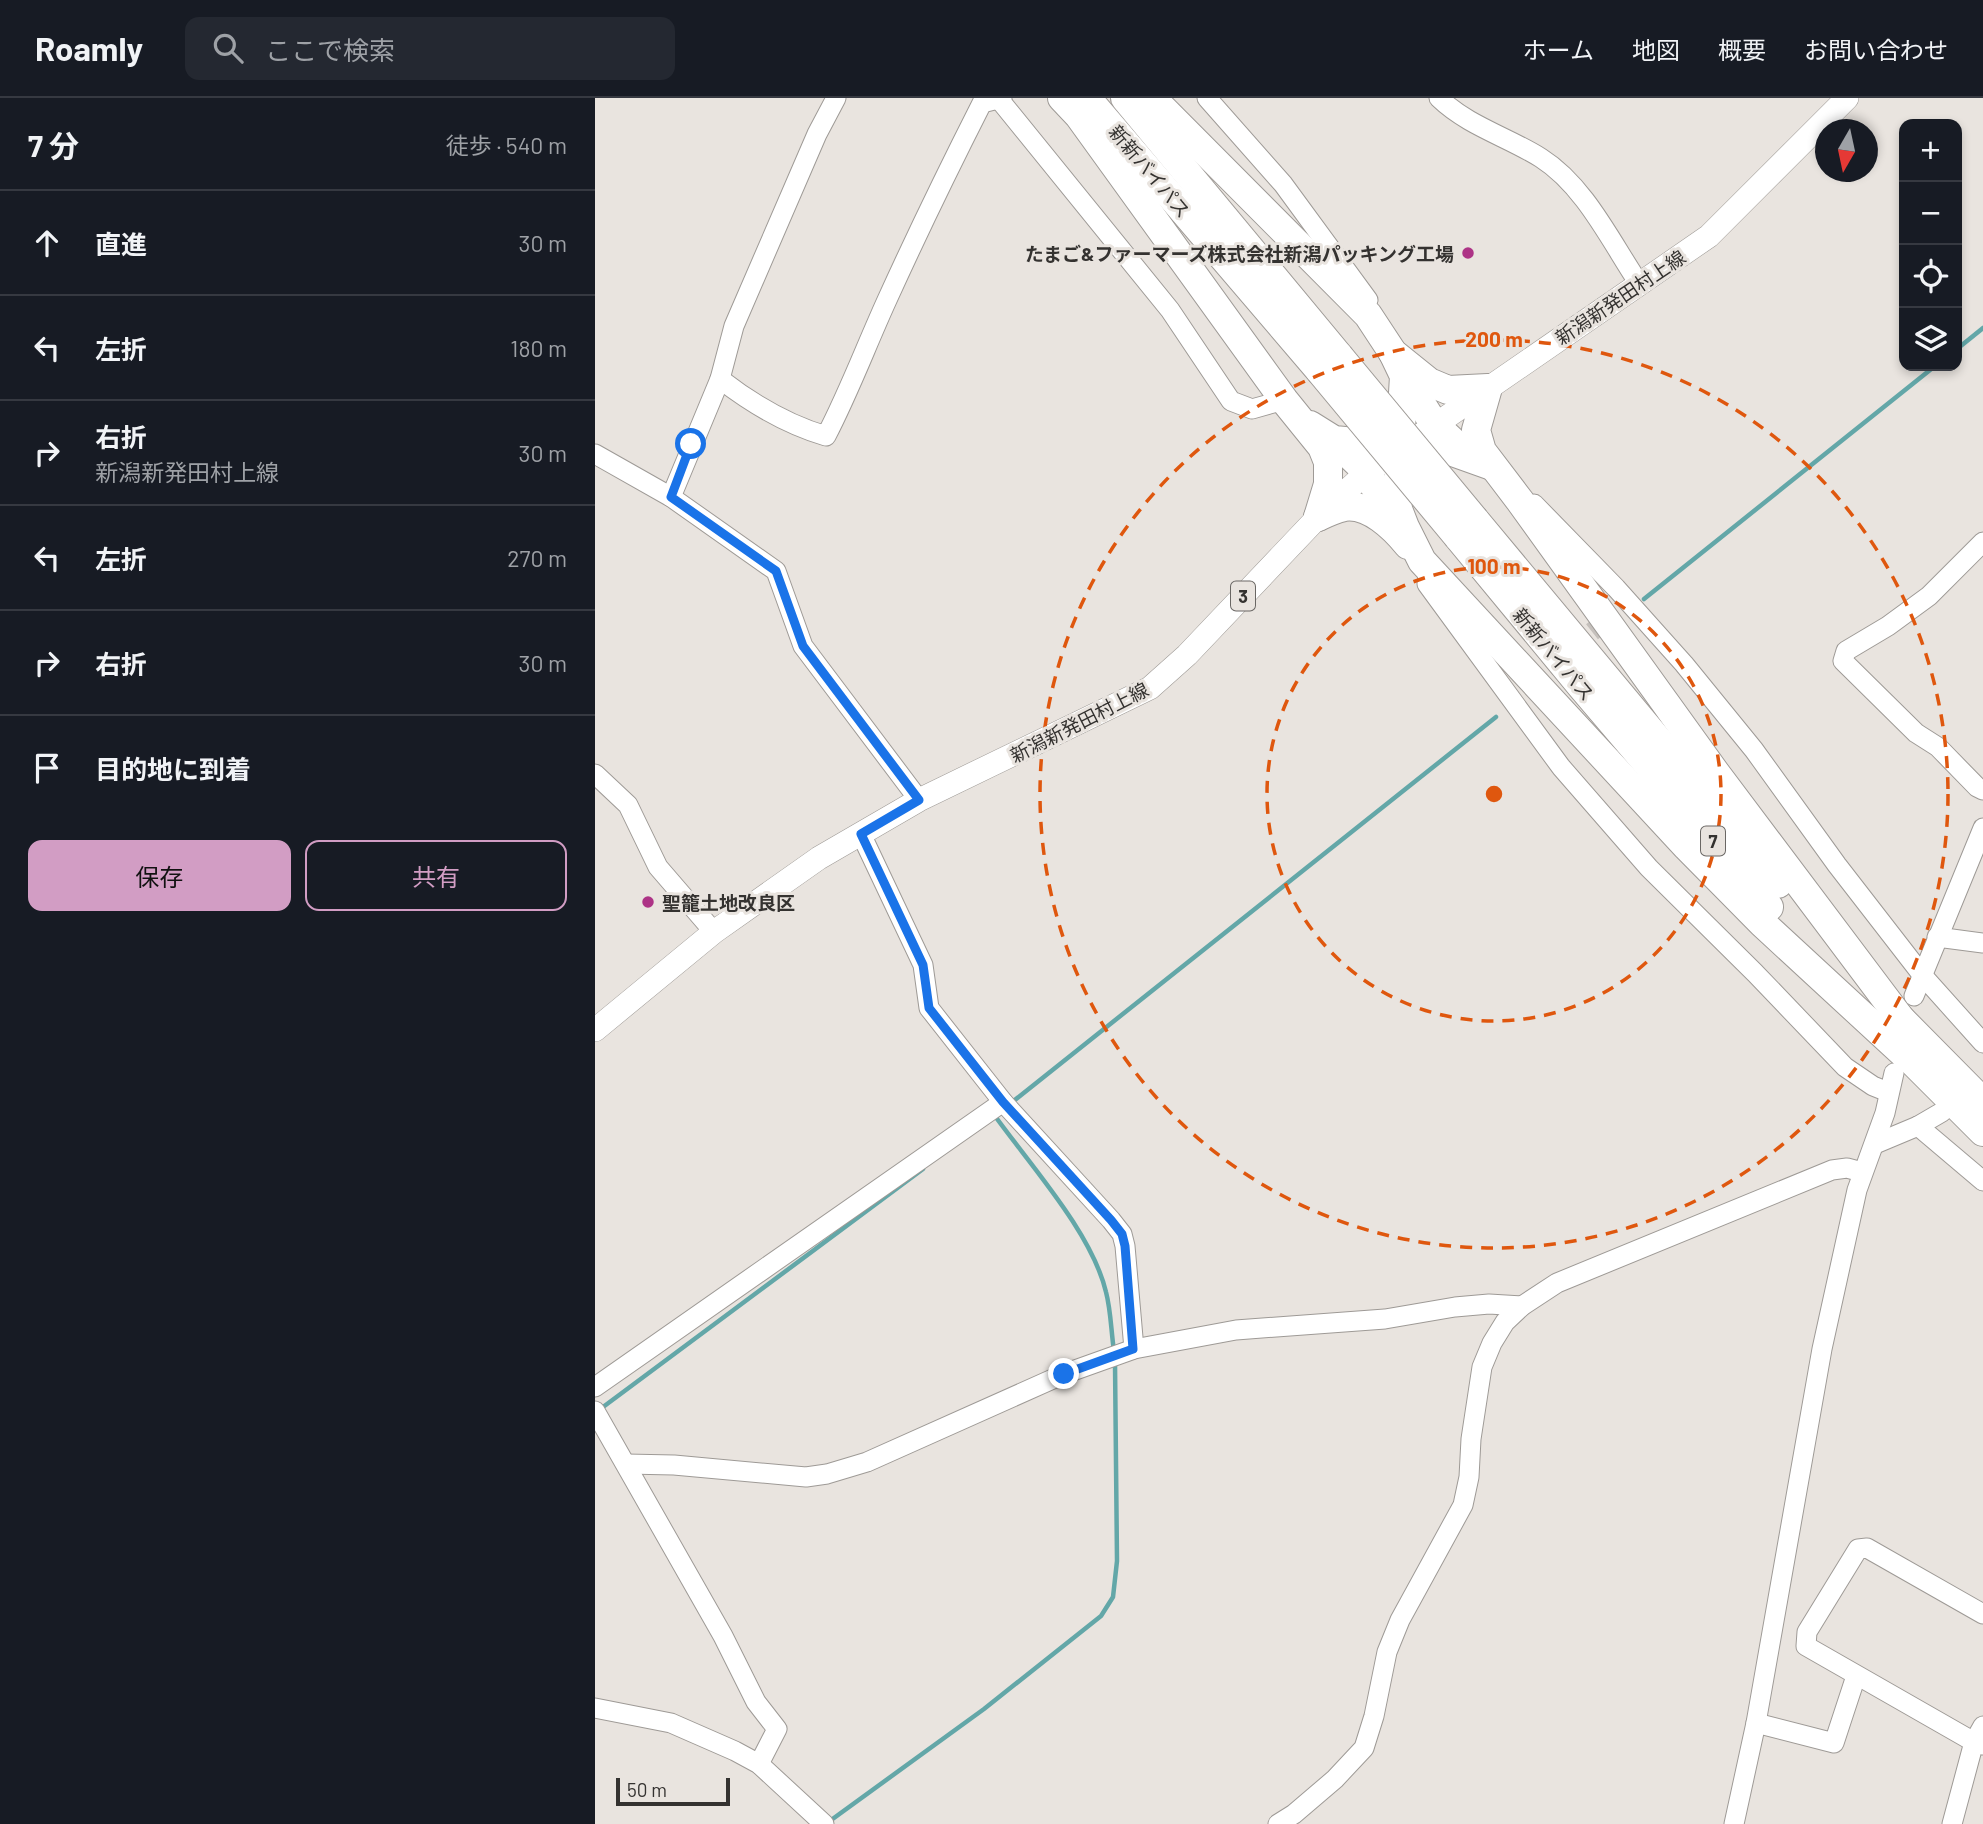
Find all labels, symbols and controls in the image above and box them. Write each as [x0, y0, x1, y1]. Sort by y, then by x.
search box [185, 17, 675, 80]
text: Roamly [35, 28, 143, 68]
icon: search [209, 29, 247, 67]
text: ここで検索 [265, 34, 395, 65]
text: ホーム [1523, 35, 1594, 64]
text: 地図 [1632, 35, 1680, 64]
text: 概要 [1718, 35, 1766, 64]
text: お問い合わせ [1804, 35, 1948, 64]
north arrow [1815, 119, 1878, 182]
map controls [1899, 119, 1962, 371]
button: + [1899, 119, 1962, 182]
street label: 新新バイパス [1105, 120, 1195, 222]
text: 7 分 [28, 127, 79, 163]
text: 徒歩 · 540 m [446, 131, 567, 159]
button: − [1899, 182, 1962, 245]
icon: ahead [28, 224, 66, 262]
text: 直進 [95, 228, 147, 259]
text: 30 m [519, 229, 567, 257]
place label: たまご&ファーマーズ株式会社新潟パッキング工場 [1025, 242, 1454, 265]
marker: たまご&ファーマーズ株式会社新潟パッキング工場 [1460, 245, 1476, 261]
street label: 新潟新発田村上線 [1551, 245, 1689, 349]
button: locate [1899, 245, 1962, 308]
button: layers [1899, 308, 1962, 371]
text: 200 m [1465, 326, 1523, 351]
icon: left [28, 329, 66, 367]
text: 左折 [95, 333, 147, 364]
text: 180 m [510, 334, 567, 362]
text: 右折 [95, 421, 147, 452]
route start [675, 428, 706, 459]
icon: right [28, 434, 66, 472]
text: 30 m [519, 439, 567, 467]
text: 新潟新発田村上線 [95, 458, 279, 486]
icon: left [28, 539, 66, 577]
text: 左折 [95, 543, 147, 574]
text: 270 m [507, 544, 567, 572]
text: 100 m [1467, 553, 1521, 578]
road number: 3 [1231, 582, 1255, 610]
street label: 新新バイパス [1509, 603, 1599, 705]
icon: right [28, 644, 66, 682]
text: 右折 [95, 648, 147, 679]
text: 30 m [519, 649, 567, 677]
street label: 新潟新発田村上線 [1006, 677, 1152, 767]
icon: arrive [28, 749, 66, 787]
text: 目的地に到着 [95, 753, 251, 784]
centre of rings [1482, 782, 1506, 806]
road number: 7 [1701, 826, 1725, 856]
button: 保存 [28, 840, 291, 911]
button: 共有 [305, 840, 567, 911]
place label: 聖籠土地改良区 [662, 891, 795, 914]
marker: 聖籠土地改良区 [640, 894, 656, 910]
route end [1048, 1358, 1079, 1389]
scale bar [616, 1775, 730, 1807]
text: 50 m [627, 1778, 667, 1801]

